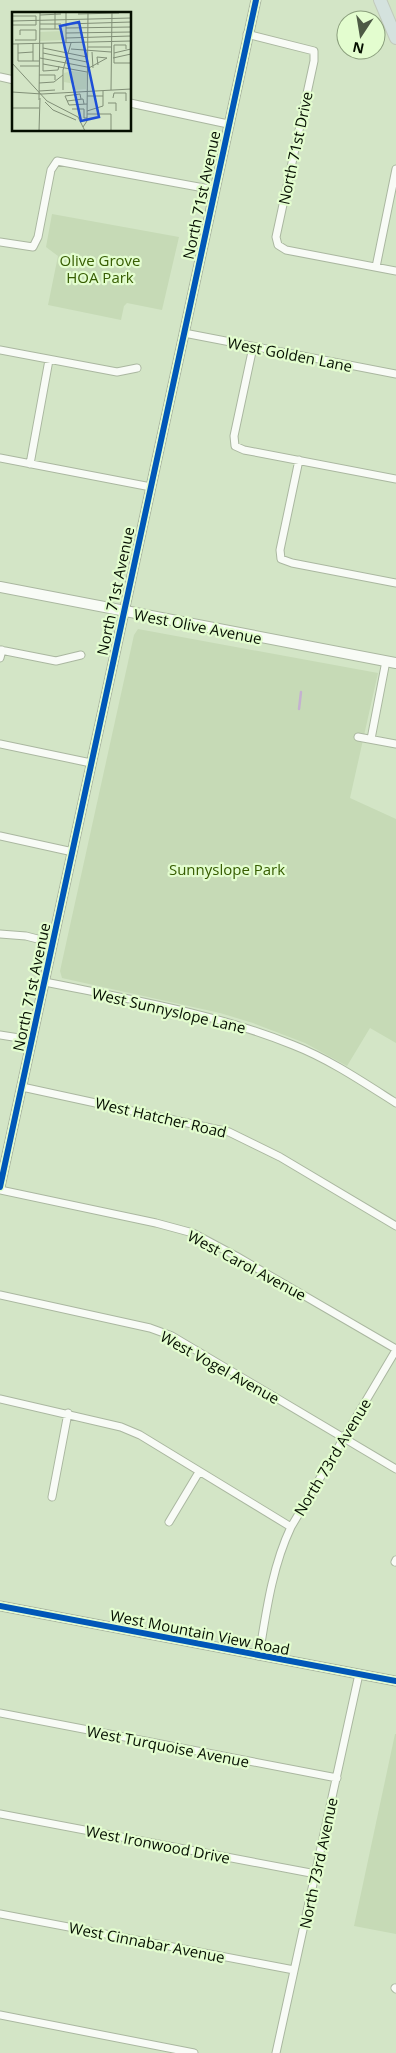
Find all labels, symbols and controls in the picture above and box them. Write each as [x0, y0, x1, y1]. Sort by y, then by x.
north arrow [336, 10, 386, 60]
inset map [12, 12, 131, 131]
text: N [351, 38, 366, 59]
street label: North 71st Drive [273, 90, 317, 206]
street label: North 71st Avenue [178, 129, 224, 261]
park label: Olive Grove HOA Park [59, 250, 141, 287]
street label: West Golden Lane [226, 332, 354, 376]
street label: North 71st Avenue [92, 525, 138, 657]
street label: West Olive Avenue [132, 604, 264, 648]
park label: Sunnyslope Park [169, 859, 285, 879]
street label: North 71st Avenue [8, 921, 54, 1053]
street label: West Sunnyslope Lane [90, 983, 248, 1037]
street label: West Hatcher Road [93, 1092, 229, 1142]
street label: West Carol Avenue [184, 1225, 310, 1305]
street label: West Vogel Avenue [157, 1326, 283, 1408]
street label: North 73rd Avenue [289, 1395, 375, 1519]
street label: West Mountain View Road [108, 1605, 292, 1659]
street label: West Turquoise Avenue [85, 1720, 251, 1772]
street label: North 73rd Avenue [294, 1796, 342, 1930]
street label: West Ironwood Drive [84, 1820, 232, 1868]
street label: West Cinnabar Avenue [67, 1917, 227, 1967]

